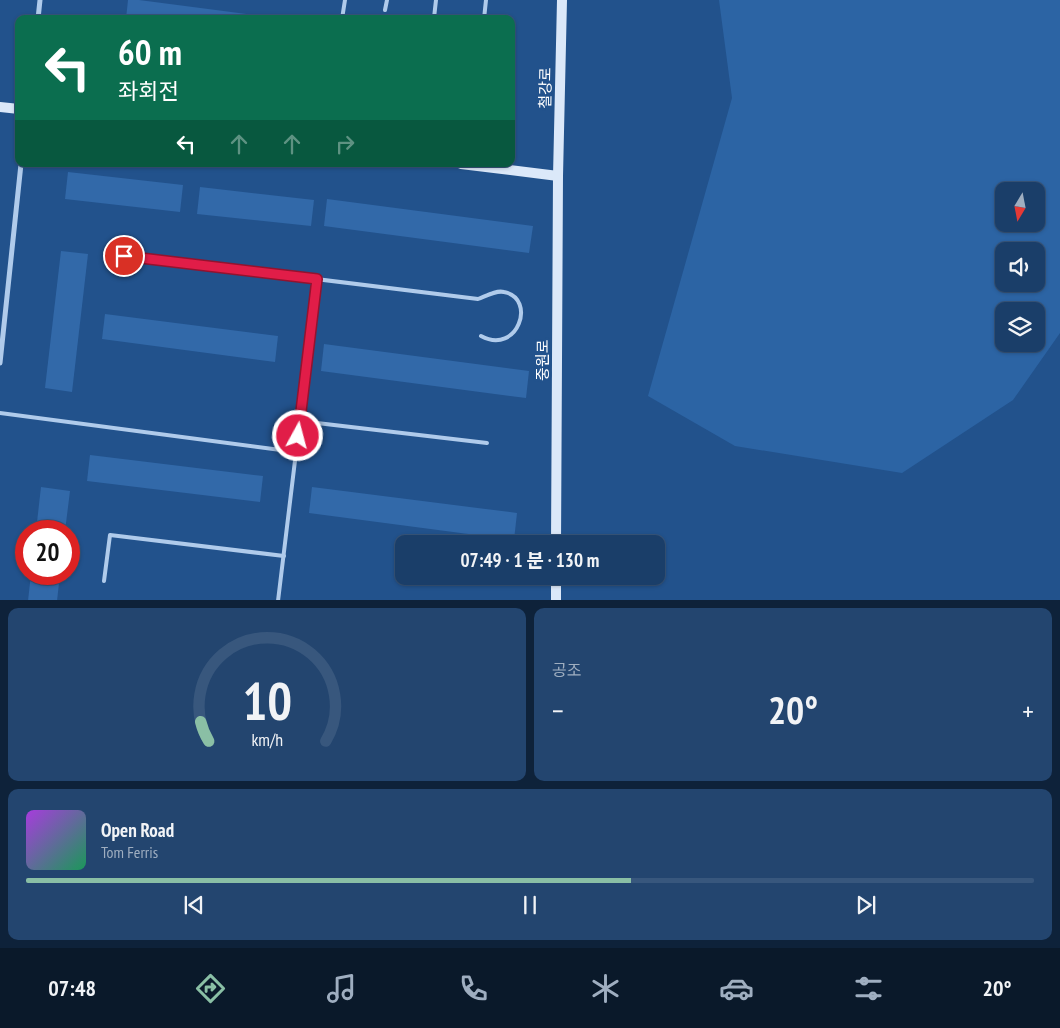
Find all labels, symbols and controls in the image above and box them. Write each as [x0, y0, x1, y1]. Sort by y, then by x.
text: 60 m [118, 29, 182, 75]
icon: left [35, 35, 100, 100]
street label: 철강로 [535, 67, 555, 109]
text: 좌회전 [118, 77, 179, 105]
icon: left [172, 130, 200, 158]
icon: ahead [225, 130, 253, 158]
icon: ahead [278, 130, 306, 158]
icon: right [331, 130, 359, 158]
north arrow [995, 182, 1045, 232]
map controls [995, 182, 1045, 352]
pin [103, 235, 145, 277]
icon: arrive [110, 242, 138, 270]
button: sound [995, 242, 1045, 292]
button: layers [995, 302, 1045, 352]
street label: 중원로 [533, 339, 552, 381]
position arrow [271, 409, 323, 461]
speed limit sign: 20 [15, 520, 80, 585]
text: 07:49 · 1 분 · 130 m [461, 548, 599, 572]
text: 공조 [552, 660, 581, 680]
text: 10 [242, 667, 292, 734]
text: 20° [768, 685, 818, 734]
text: − [552, 692, 564, 729]
text: + [1022, 692, 1034, 729]
text: km/h [251, 728, 283, 751]
text: Open Road [101, 818, 174, 842]
text: Tom Ferris [101, 842, 158, 862]
icon: previous [180, 891, 208, 919]
icon: pause [516, 891, 544, 919]
icon: next [852, 891, 880, 919]
icon: directions [193, 971, 228, 1006]
icon: music [324, 971, 359, 1006]
icon: phone [456, 971, 491, 1006]
icon: climate [588, 971, 623, 1006]
icon: car [719, 971, 754, 1006]
icon: filters [851, 971, 886, 1006]
text: 07:48 [48, 974, 96, 1002]
text: 20° [983, 974, 1012, 1002]

